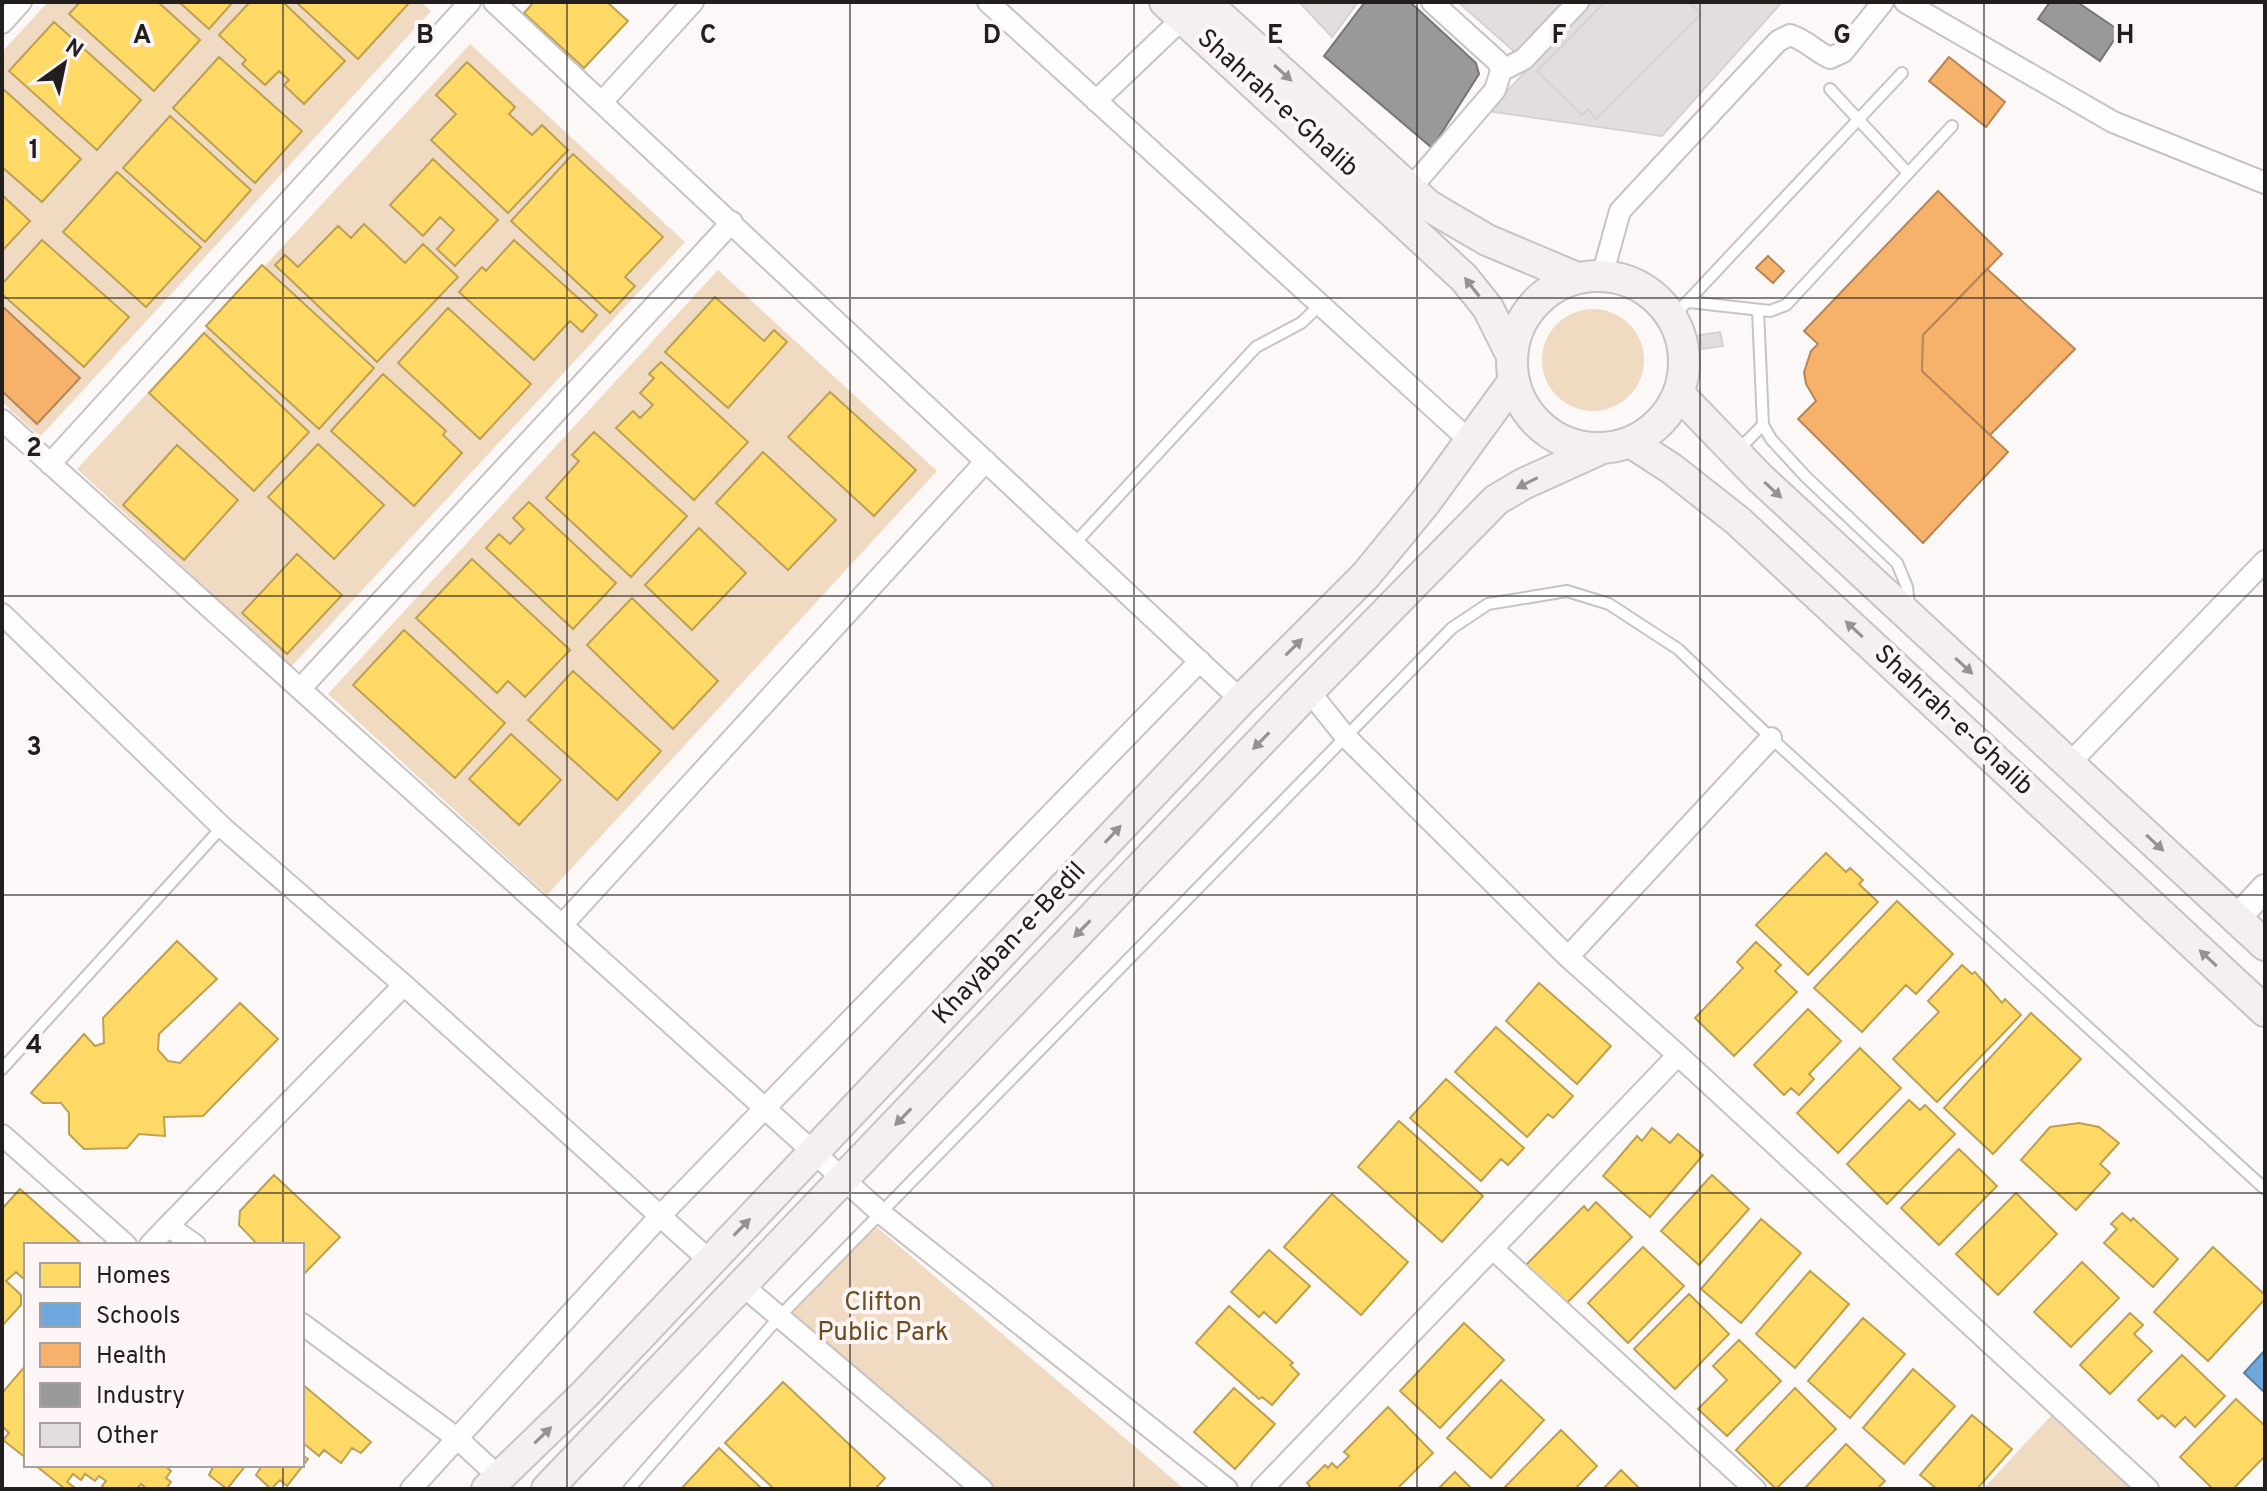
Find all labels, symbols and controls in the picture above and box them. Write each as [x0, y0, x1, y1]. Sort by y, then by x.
text: A [133, 20, 151, 53]
text: B [416, 20, 434, 53]
text: C [700, 20, 716, 53]
text: D [983, 20, 1001, 53]
text: E [1267, 20, 1283, 53]
text: F [1552, 20, 1567, 53]
text: G [1833, 20, 1851, 53]
text: H [2116, 20, 2134, 53]
street label: Shahrah-e-Ghalib [1189, 23, 1365, 185]
north arrow [24, 24, 104, 104]
text: N [60, 34, 88, 65]
one-way arrow [1274, 64, 1293, 82]
text: 1 [29, 135, 39, 168]
one-way arrow [1464, 277, 1480, 297]
text: 2 [26, 433, 42, 466]
one-way arrow [1516, 476, 1539, 489]
one-way arrow [1763, 480, 1782, 498]
one-way arrow [1844, 620, 1863, 638]
one-way arrow [1284, 638, 1302, 657]
street label: Shahrah-e-Ghalib [1866, 639, 2040, 803]
one-way arrow [1954, 657, 1973, 675]
one-way arrow [1253, 731, 1271, 750]
text: 3 [26, 732, 42, 765]
one-way arrow [1104, 825, 1122, 844]
one-way arrow [2145, 833, 2164, 851]
street label: Khayaban-e-Bedil [926, 856, 1094, 1032]
one-way arrow [1073, 919, 1092, 938]
one-way arrow [2199, 950, 2218, 968]
text: 4 [26, 1030, 42, 1063]
one-way arrow [894, 1107, 912, 1126]
one-way arrow [733, 1218, 751, 1237]
legend [24, 1243, 304, 1467]
text: Homes [96, 1262, 171, 1292]
park label: Clifton Public Park [817, 1287, 949, 1350]
text: Schools [96, 1302, 181, 1332]
text: Health [96, 1342, 167, 1372]
text: Industry [96, 1382, 185, 1412]
text: Other [96, 1422, 158, 1452]
one-way arrow [533, 1426, 552, 1444]

